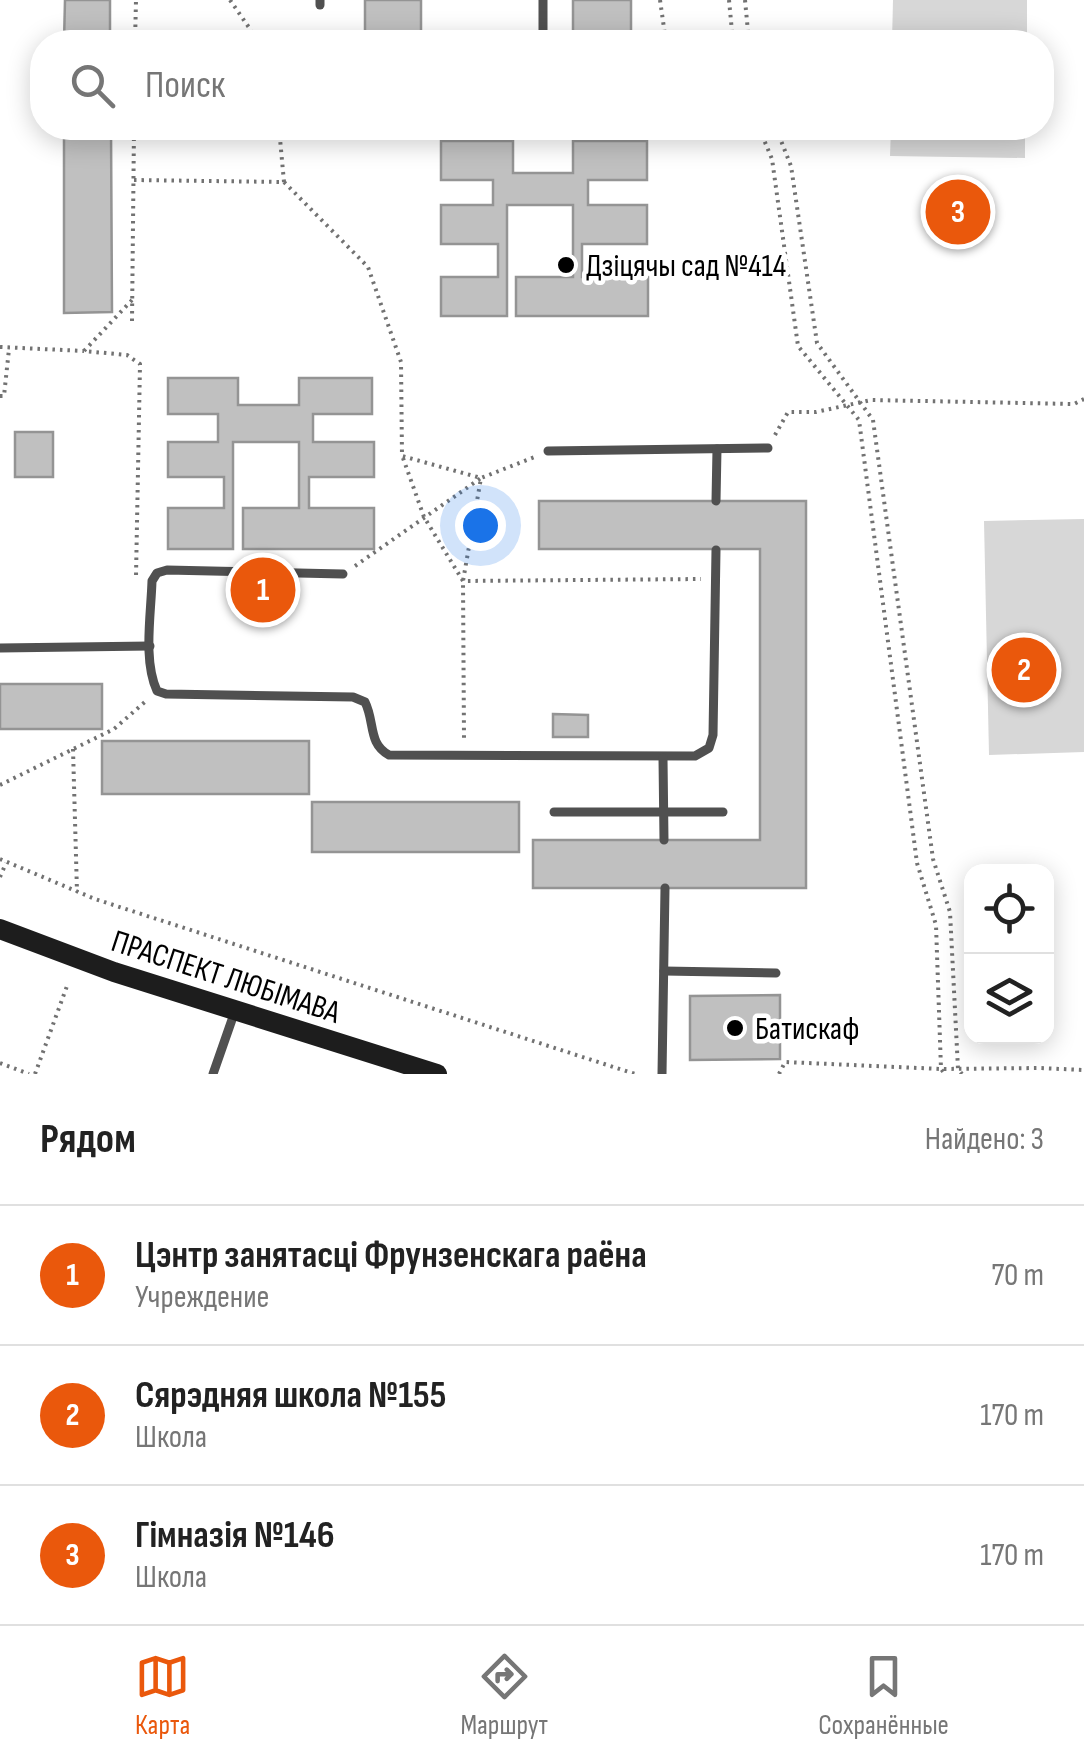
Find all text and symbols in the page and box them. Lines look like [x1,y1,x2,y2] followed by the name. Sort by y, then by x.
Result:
[30,30,1054,140] search box
[65,58,120,113] icon: search
[145,63,225,108] text: Поиск
[926,174,990,250] pin: 3
[586,247,786,286] place label: Дзіцячы сад №414
[555,254,577,276] marker: Дзіцячы сад №414
[455,500,506,551] your location
[230,552,296,628] pin: 1
[992,632,1056,708] pin: 2
[964,864,1054,1044] map controls
[964,864,1054,954] button: locate
[106,922,345,1033] street label: ПРАСПЕКТ ЛЮБІМАВА
[964,954,1054,1044] button: layers
[755,1010,859,1049] place label: Батискаф
[724,1017,746,1039] marker: Батискаф
[40,1114,136,1165] text: Рядом
[925,1120,1044,1159] text: Найдено: 3
[135,1233,647,1278] text: Цэнтр занятасці Фрунзенскага раёна
[66,1256,79,1295] text: 1
[991,1256,1044,1295] text: 70 m
[135,1278,269,1317] text: Учреждение
[135,1373,446,1418] text: Сярэдняя школа №155
[65,1396,80,1435] text: 2
[980,1396,1044,1435] text: 170 m
[135,1418,207,1457] text: Школа
[135,1513,335,1558] text: Гімназія №146
[65,1536,80,1575] text: 3
[980,1536,1044,1575] text: 170 m
[135,1558,207,1597] text: Школа
[135,1649,190,1742] tab: Карта
[460,1649,548,1742] tab: Маршрут
[818,1649,949,1742] tab: Сохранённые

